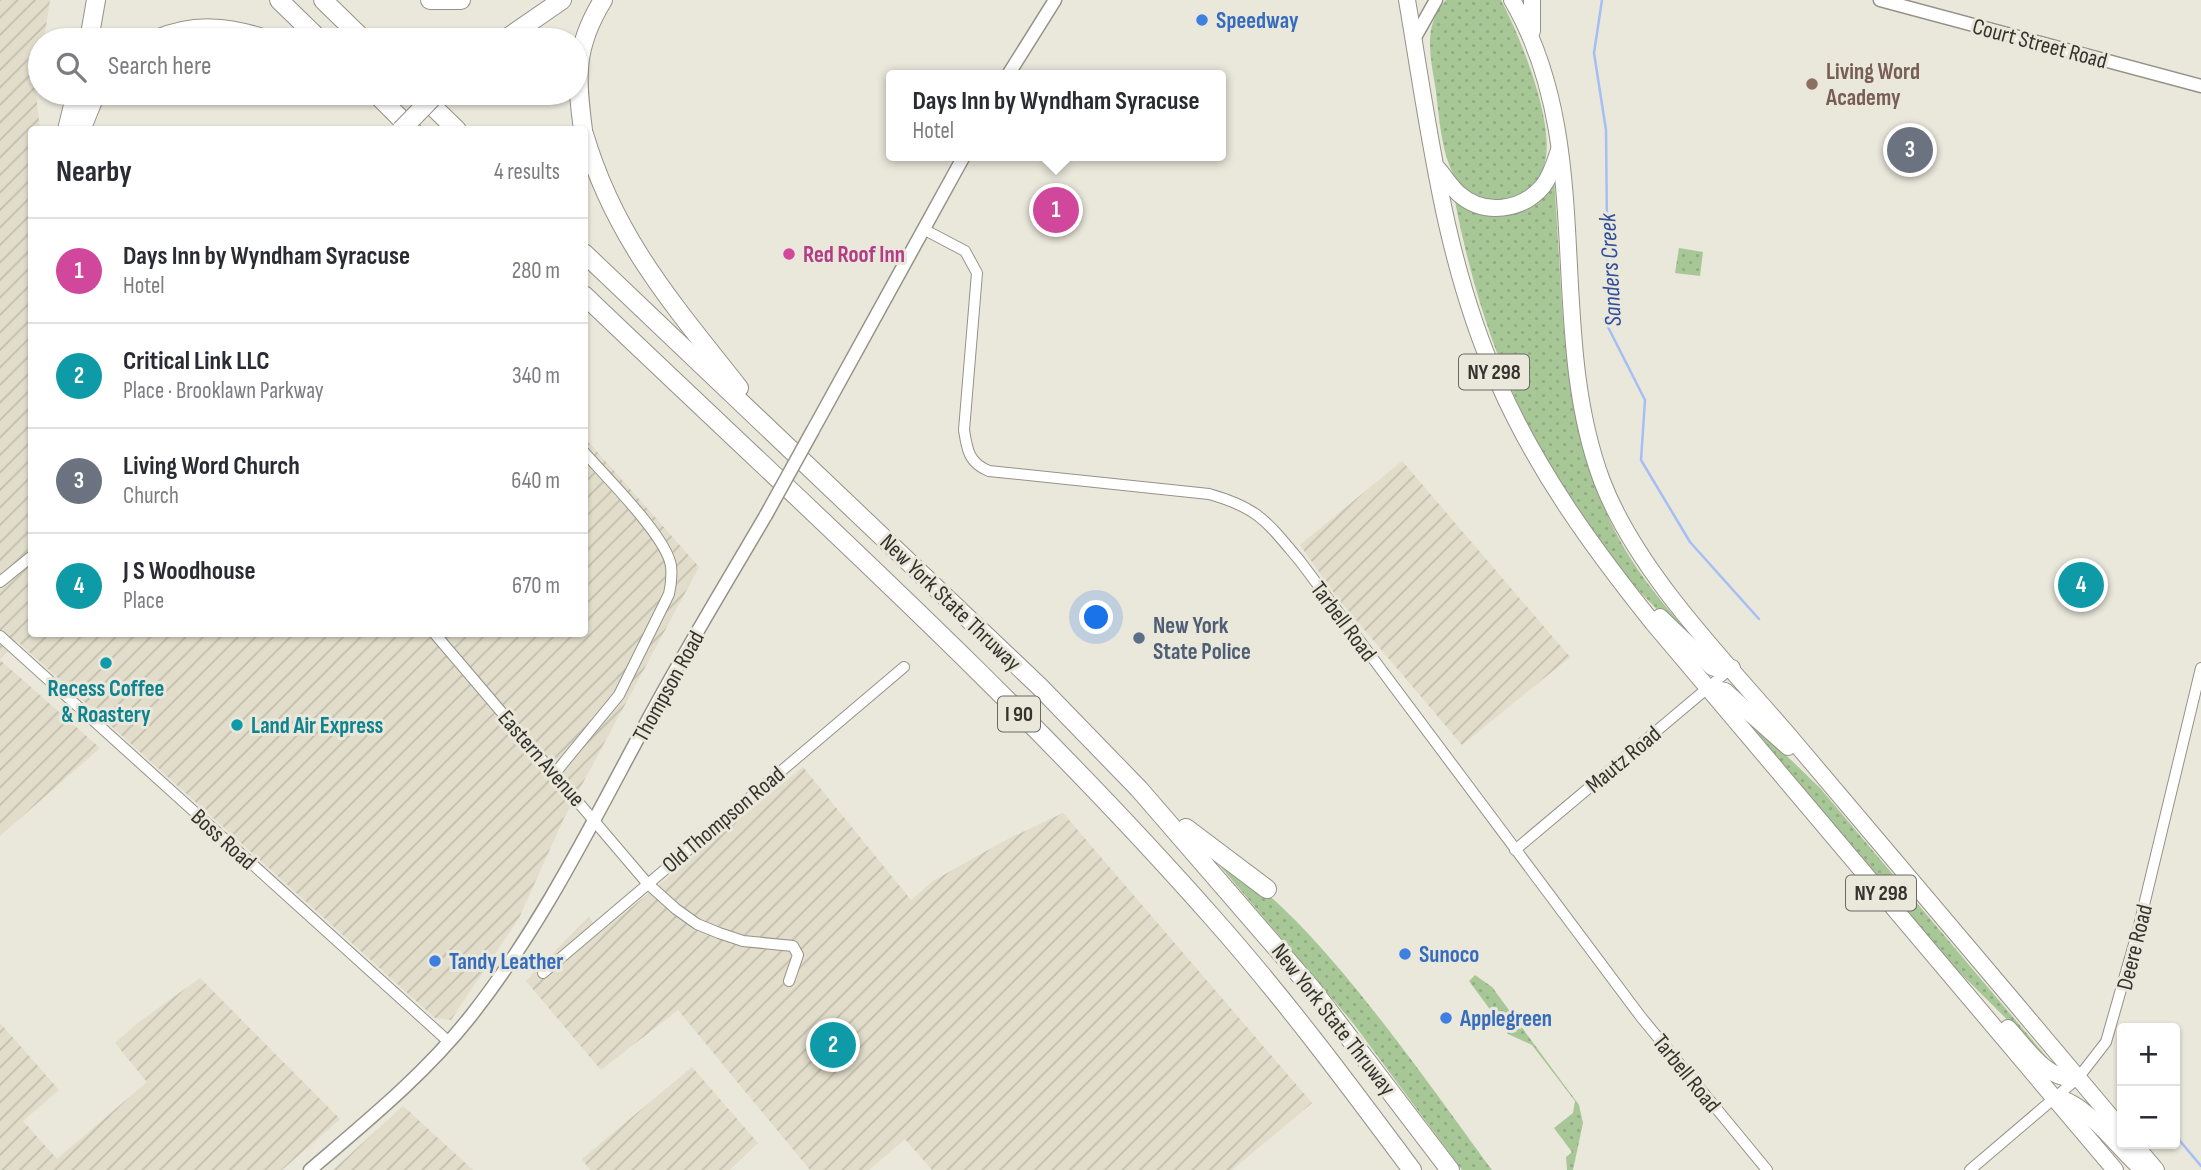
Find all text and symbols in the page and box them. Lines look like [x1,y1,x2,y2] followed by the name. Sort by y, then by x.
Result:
[1216,7,1299,35] place label: Speedway
[1194,12,1210,28] marker: Speedway
[1969,13,2110,75] street label: Court Street Road
[28,28,588,105] search box
[52,48,90,86] icon: search
[108,51,211,82] text: Search here
[1825,58,1920,112] place label: Living Word Academy
[886,70,1226,161] popup
[1804,76,1820,92] marker: Living Word Academy
[913,86,1200,117] text: Days Inn by Wyndham Syracuse
[913,117,954,145] text: Hotel
[1887,124,1933,176] pin: 3
[56,154,132,190] text: Nearby
[494,158,560,186] text: 4 results
[1033,184,1079,236] pin: 1
[1593,212,1628,327] water label: Sanders Creek
[123,241,410,272] text: Days Inn by Wyndham Syracuse
[803,241,905,269] place label: Red Roof Inn
[781,246,797,262] marker: Red Roof Inn
[74,257,84,285] text: 1
[512,257,560,285] text: 280 m
[123,272,165,300] text: Hotel
[123,346,270,377] text: Critical Link LLC
[1459,354,1529,390] road number: NY 298
[74,362,84,390] text: 2
[512,362,560,390] text: 340 m
[123,377,324,405] text: Place · Brooklawn Parkway
[123,451,300,482] text: Living Word Church
[74,467,84,495] text: 3
[511,467,560,495] text: 640 m
[123,482,179,510] text: Church
[874,528,1027,677] street label: New York State Thruway
[123,556,256,587] text: J S Woodhouse
[2058,559,2104,611] pin: 4
[74,572,84,600] text: 4
[512,572,560,600] text: 670 m
[1304,576,1382,667] street label: Tarbell Road
[123,587,164,615] text: Place
[1079,600,1113,634] your location
[1153,612,1251,666] place label: New York State Police
[627,626,711,747] street label: Thompson Road
[1131,630,1147,646] marker: New York State Police
[98,655,114,671] marker: Recess Coffee & Roastery
[48,675,164,729] place label: Recess Coffee & Roastery
[998,696,1040,732] road number: I 90
[492,705,591,813] street label: Eastern Avenue
[251,712,384,740] place label: Land Air Express
[229,717,245,733] marker: Land Air Express
[1580,720,1667,799] street label: Mautz Road
[657,760,791,879] street label: Old Thompson Road
[185,803,262,876] street label: Boss Road
[1846,876,1916,910] road number: NY 298
[2111,902,2159,993] street label: Deere Road
[1265,938,1401,1101] street label: New York State Thruway
[1419,941,1479,969] place label: Sunoco
[1397,946,1413,962] marker: Sunoco
[449,948,563,976] place label: Tandy Leather
[427,953,443,969] marker: Tandy Leather
[1459,1005,1552,1033] place label: Applegreen
[1438,1010,1454,1026] marker: Applegreen
[810,1019,856,1071] pin: 2
[2117,1023,2180,1149] map controls
[2117,1023,2180,1086] button: +
[1646,1029,1726,1118] street label: Tarbell Road
[2117,1086,2180,1149] button: −

